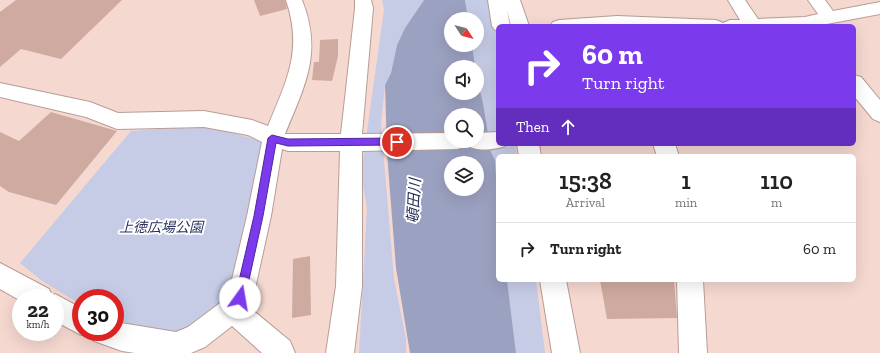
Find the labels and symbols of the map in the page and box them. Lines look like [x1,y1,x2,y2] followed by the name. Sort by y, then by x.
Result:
[444,12,484,52] north arrow
[380,125,414,159] pin
[404,176,424,224] water label: 頓田川
[119,219,205,236] park label: 上徳広場公園
[219,277,261,319] position arrow
[72,289,124,341] speed limit sign: 30

